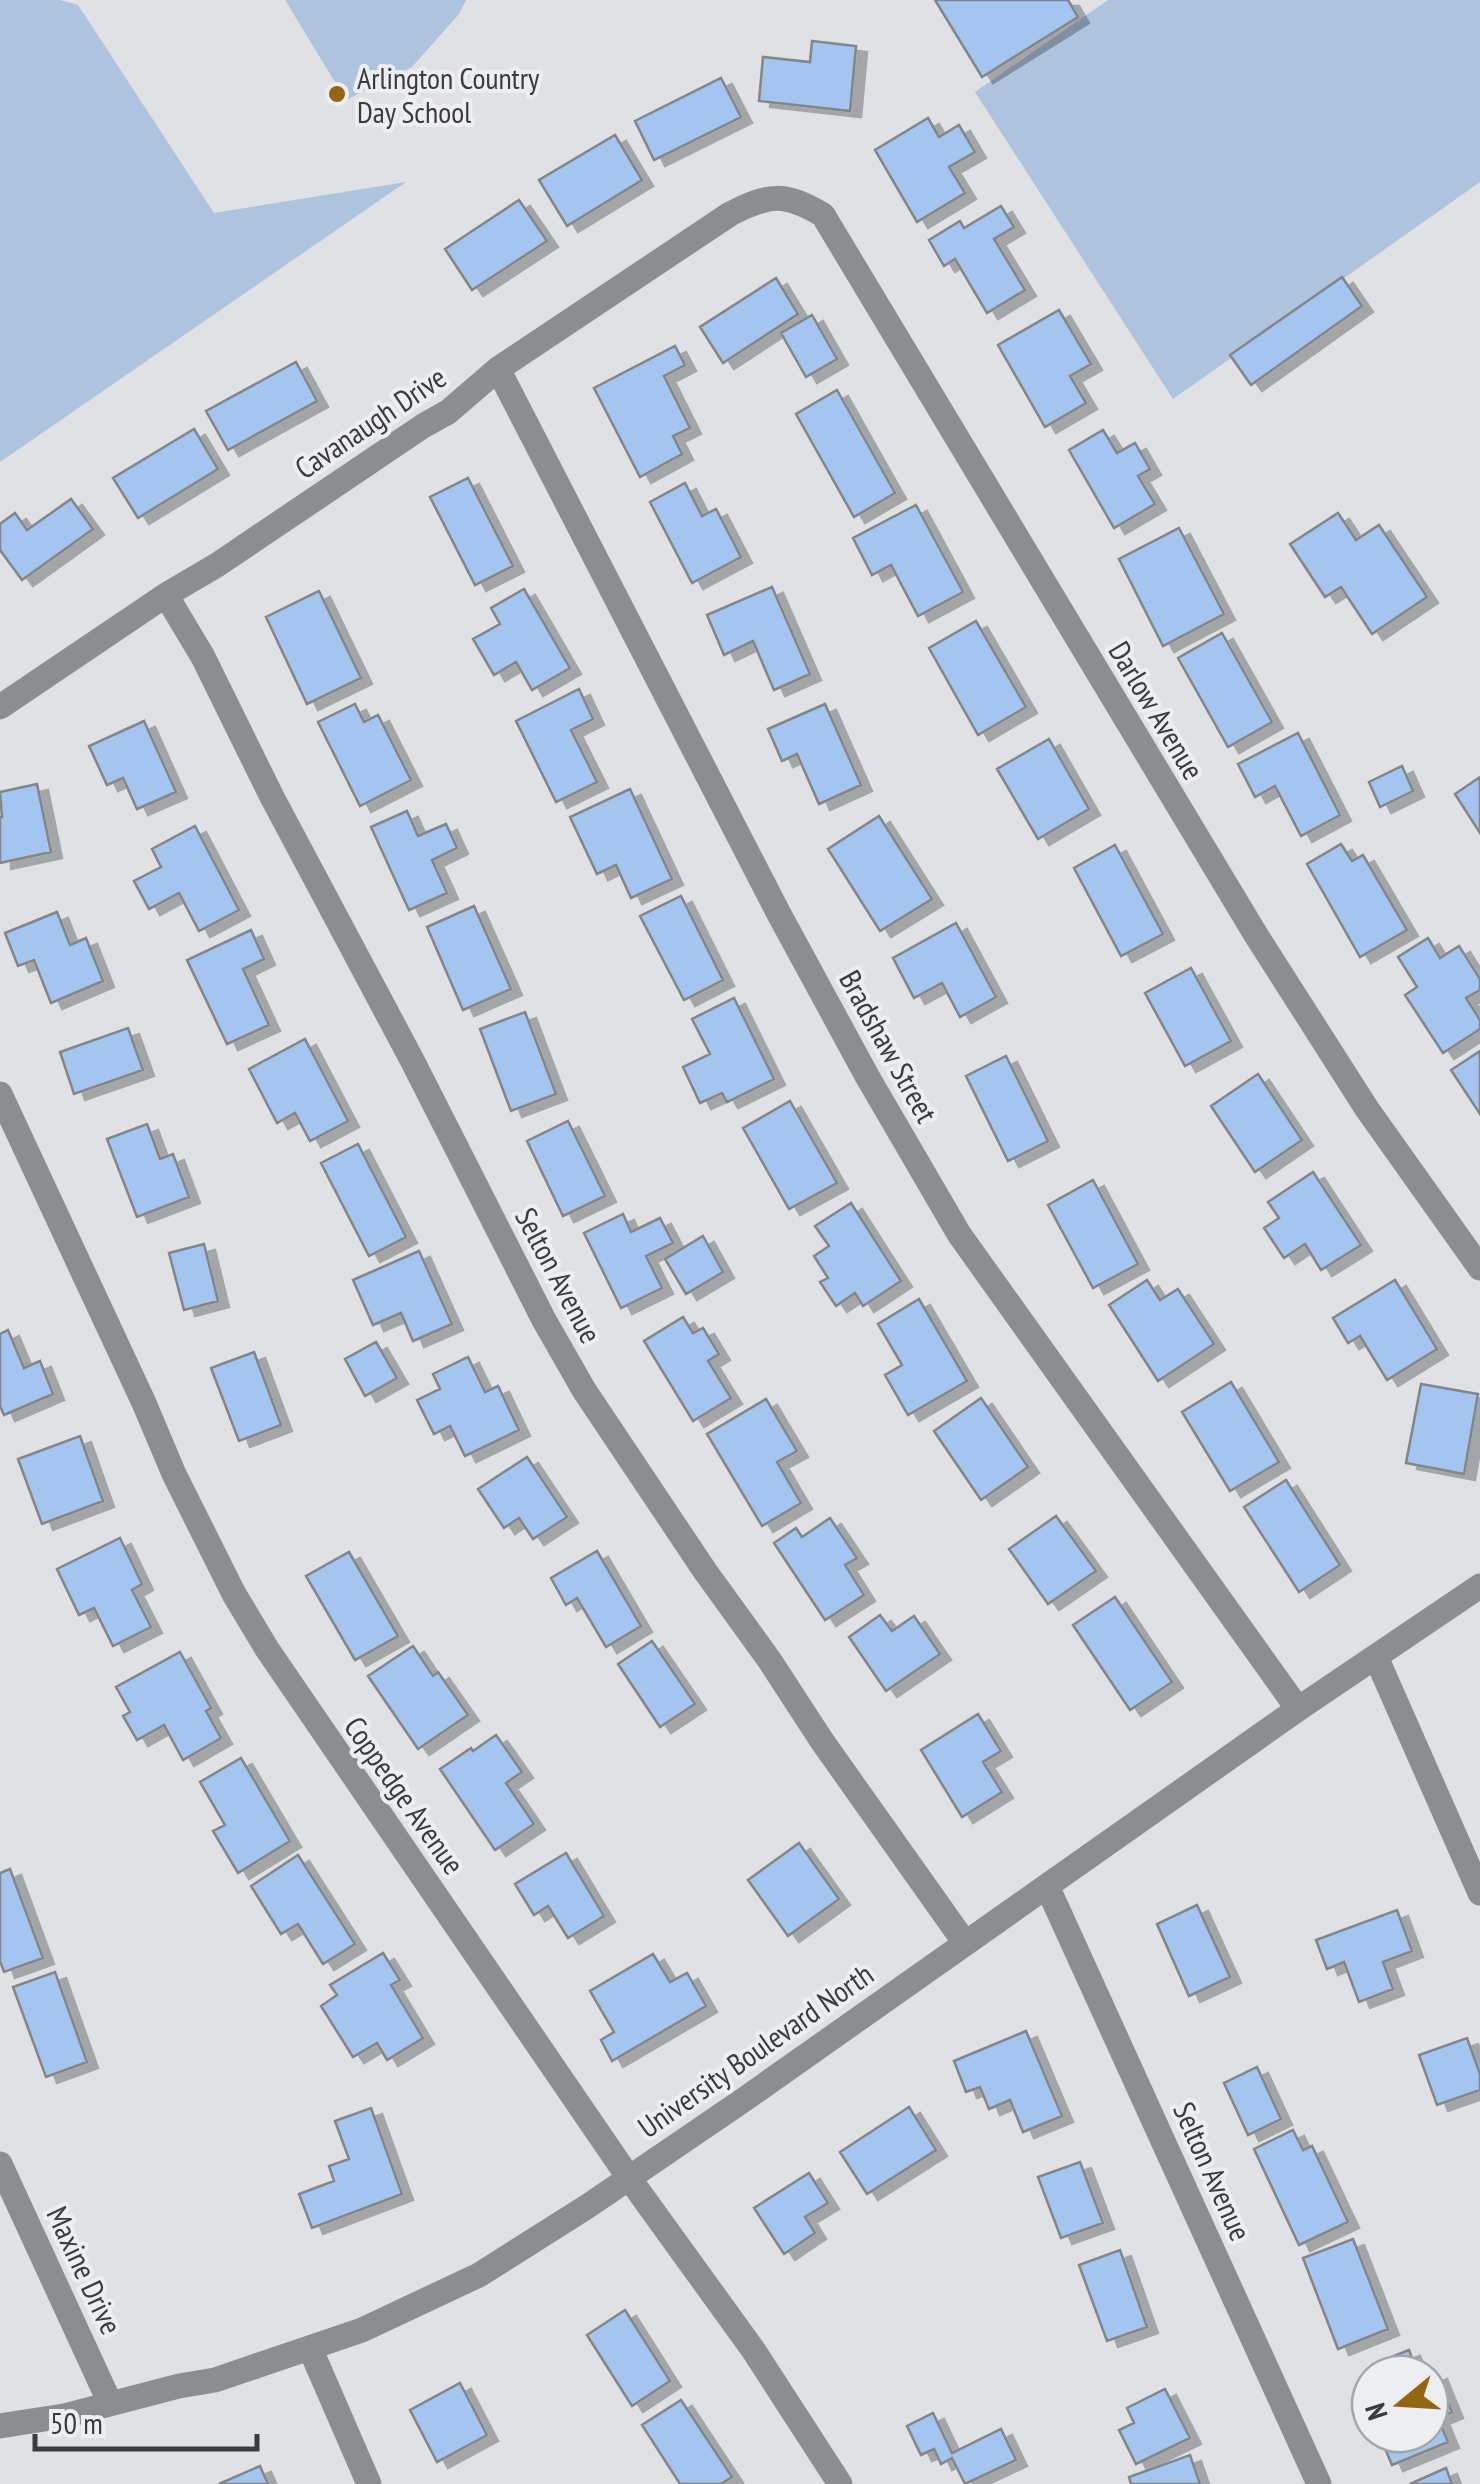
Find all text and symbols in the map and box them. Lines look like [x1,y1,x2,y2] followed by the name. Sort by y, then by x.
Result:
[357,58,540,131] place label: Arlington Country Day School
[326,83,348,105] marker: Arlington Country Day School
[287,357,453,487] street label: Cavanaugh Drive
[1101,634,1213,786] street label: Darlow Avenue
[831,963,947,1130] street label: Bradshaw Street
[507,1201,611,1349] street label: Selton Avenue
[336,1708,474,1882] street label: Coppedge Avenue
[630,1954,880,2146] street label: University Boulevard North
[1165,2096,1261,2246] street label: Selton Avenue
[38,2200,132,2340] street label: Maxine Drive
[1350,2354,1450,2454] north arrow
[35,2389,258,2451] scale bar
[1356,2399,1396,2425] text: N
[50,2403,103,2442] text: 50 m

